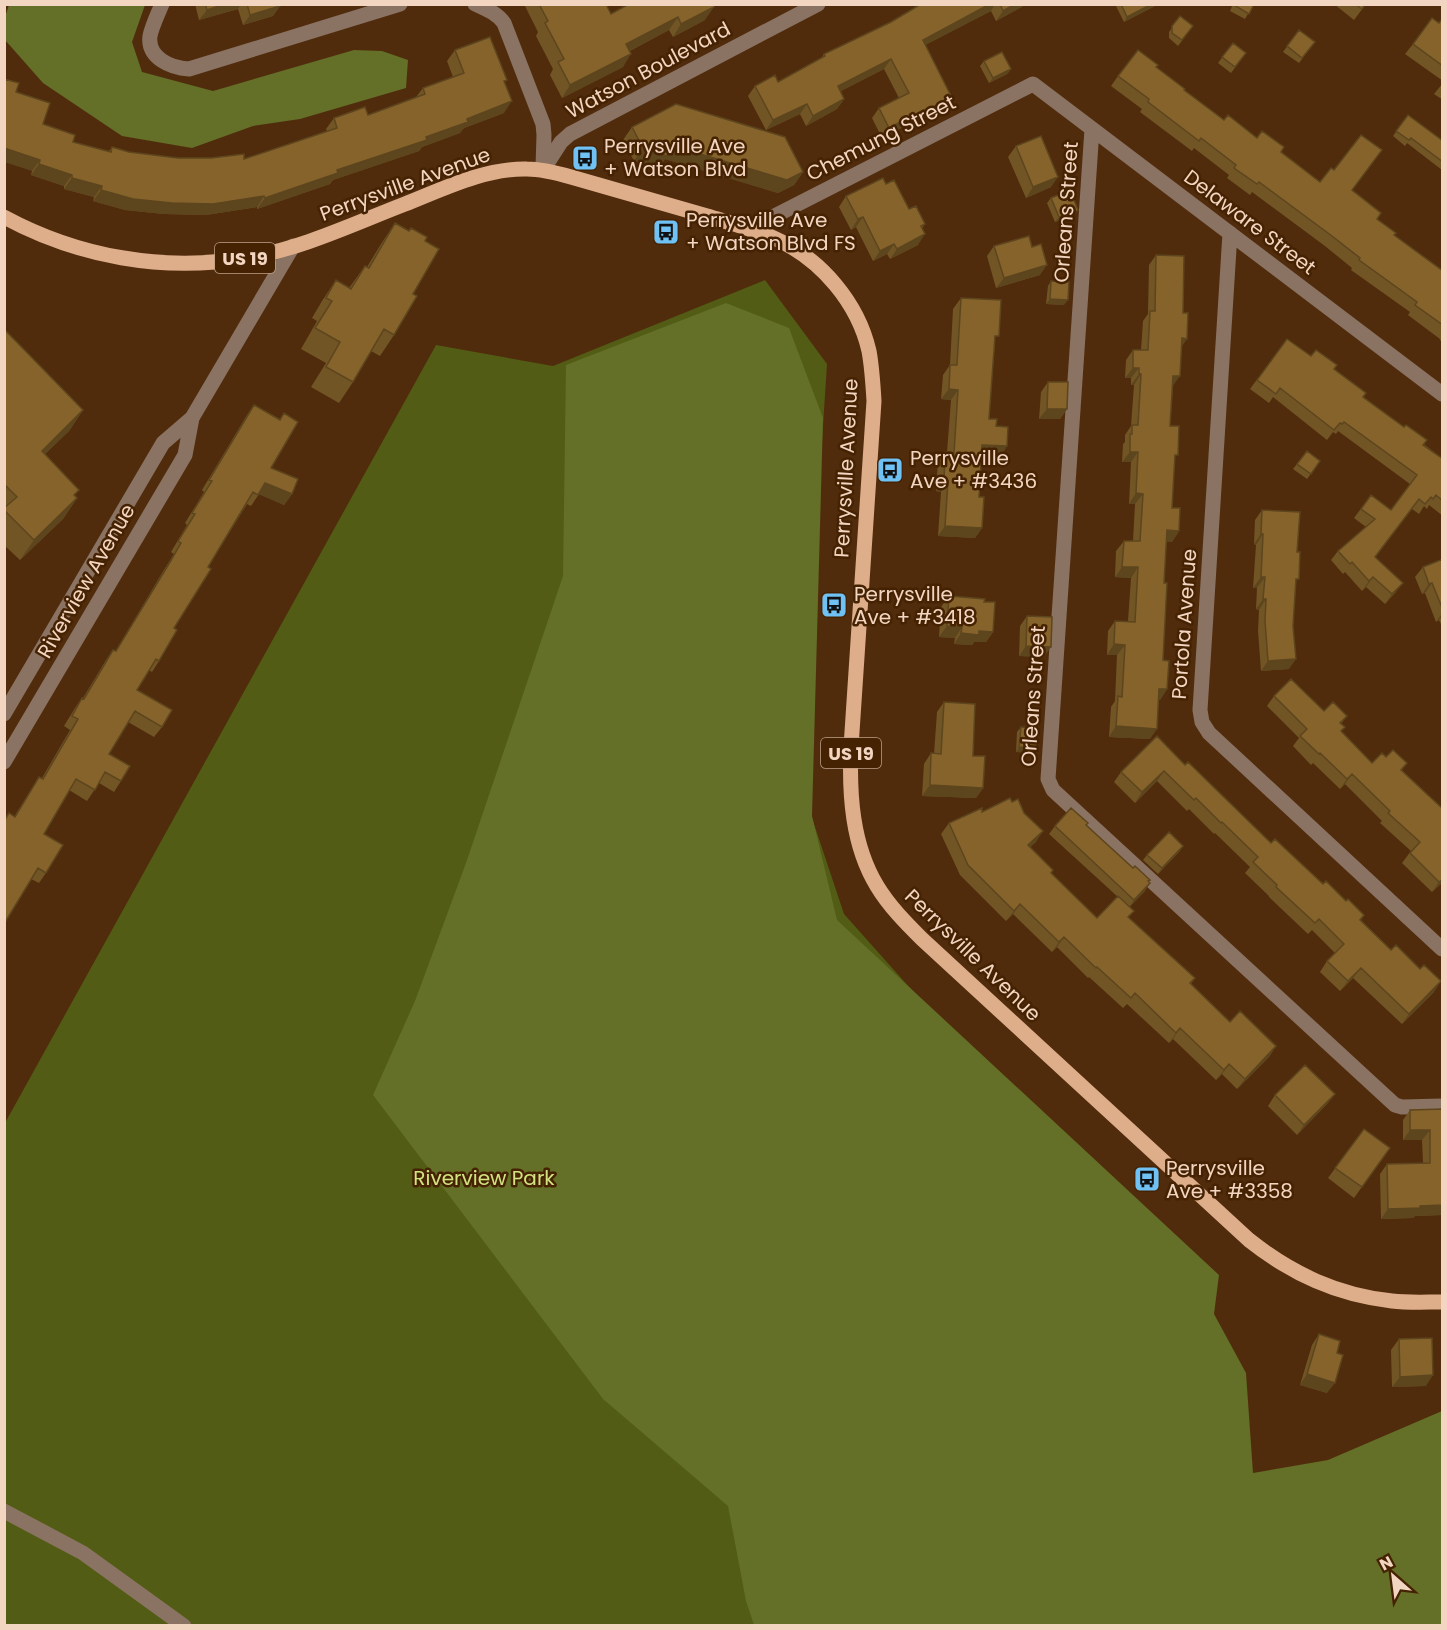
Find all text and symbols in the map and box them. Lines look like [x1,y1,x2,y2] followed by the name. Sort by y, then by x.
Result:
[561,15,735,125] street label: Watson Boulevard
[801,88,961,188] street label: Chemung Street
[604,132,747,183] place label: Perrysville Ave + Watson Blvd
[316,140,494,228] street label: Perrysville Avenue
[1047,141,1085,283] street label: Orleans Street
[570,143,600,173] bus stop icon: Perrysville Ave + Watson Blvd
[1178,163,1322,281] street label: Delaware Street
[686,206,856,257] place label: Perrysville Ave + Watson Blvd FS
[651,217,681,247] bus stop icon: Perrysville Ave + Watson Blvd FS
[215,243,275,273] road number: US 19
[827,378,865,558] street label: Perrysville Avenue
[910,444,1037,495] place label: Perrysville Ave + #3436
[875,455,905,485] bus stop icon: Perrysville Ave + #3436
[30,499,142,663] street label: Riverview Avenue
[1165,548,1203,700] street label: Portola Avenue
[854,580,976,631] place label: Perrysville Ave + #3418
[819,590,849,620] bus stop icon: Perrysville Ave + #3418
[1014,625,1052,767] street label: Orleans Street
[821,738,881,768] road number: US 19
[899,883,1047,1027] street label: Perrysville Avenue
[1166,1154,1293,1205] place label: Perrysville Ave + #3358
[413,1164,555,1192] park label: Riverview Park
[1132,1164,1162,1194] bus stop icon: Perrysville Ave + #3358
[1363,1546,1423,1606] north arrow
[1375,1550,1397,1576] text: N

